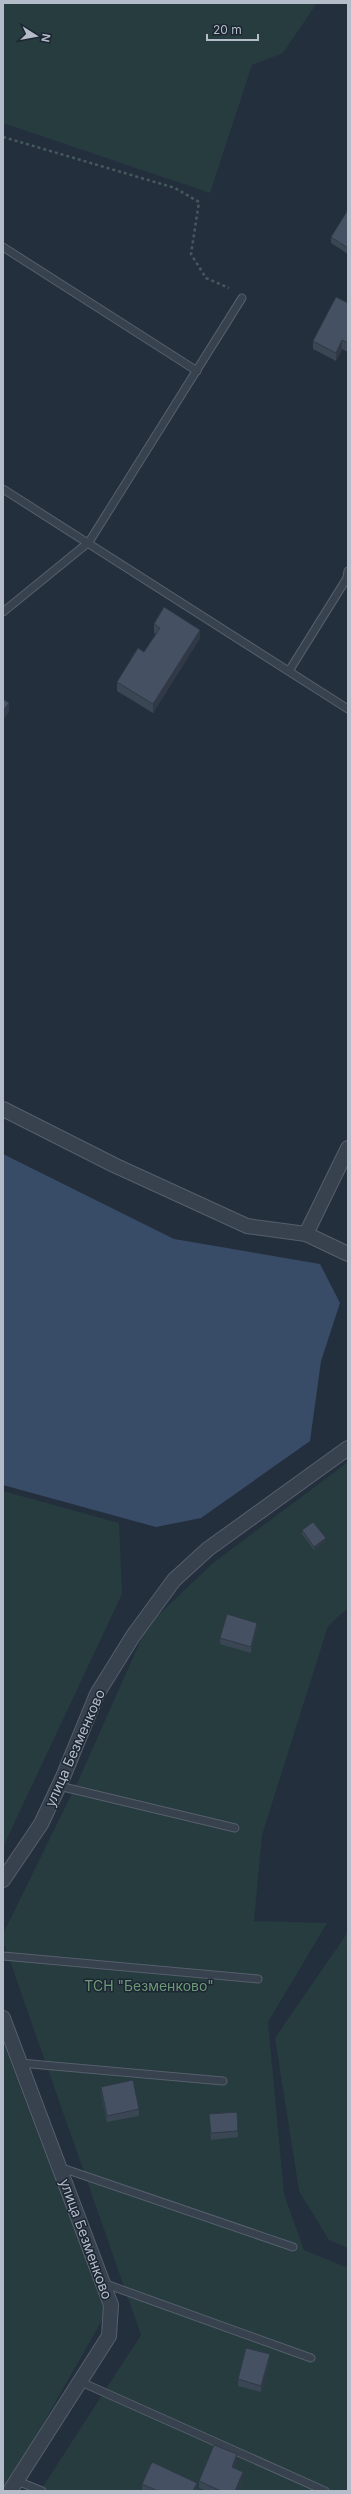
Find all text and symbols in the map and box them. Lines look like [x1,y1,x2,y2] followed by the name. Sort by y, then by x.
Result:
[16,16,56,56] north arrow
[207,16,258,42] scale bar
[213,22,242,37] text: 20 m
[38,32,53,43] text: N
[41,1686,108,1809] street label: улица Безменково
[84,1977,214,1994] park label: ТСН "Безменково"
[57,2176,116,2301] street label: улица Безменково

